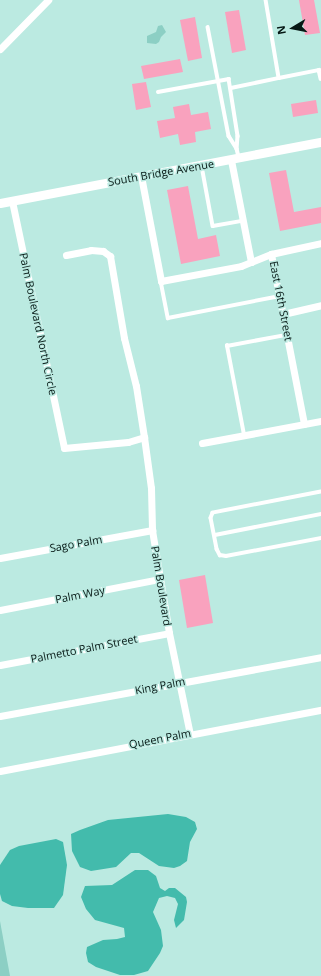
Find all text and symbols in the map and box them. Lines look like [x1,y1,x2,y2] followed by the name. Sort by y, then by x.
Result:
[273,8,313,48] north arrow
[273,24,289,36] text: N
[107,157,215,189] street label: South Bridge Avenue
[16,252,60,396] street label: Palm Boulevard North Circle
[267,260,295,342] street label: East 16th Street
[49,533,103,555] street label: Sago Palm
[148,545,174,627] street label: Palm Boulevard
[54,584,106,606] street label: Palm Way
[30,632,138,666] street label: Palmetto Palm Street
[134,675,186,697] street label: King Palm
[128,727,192,751] street label: Queen Palm

